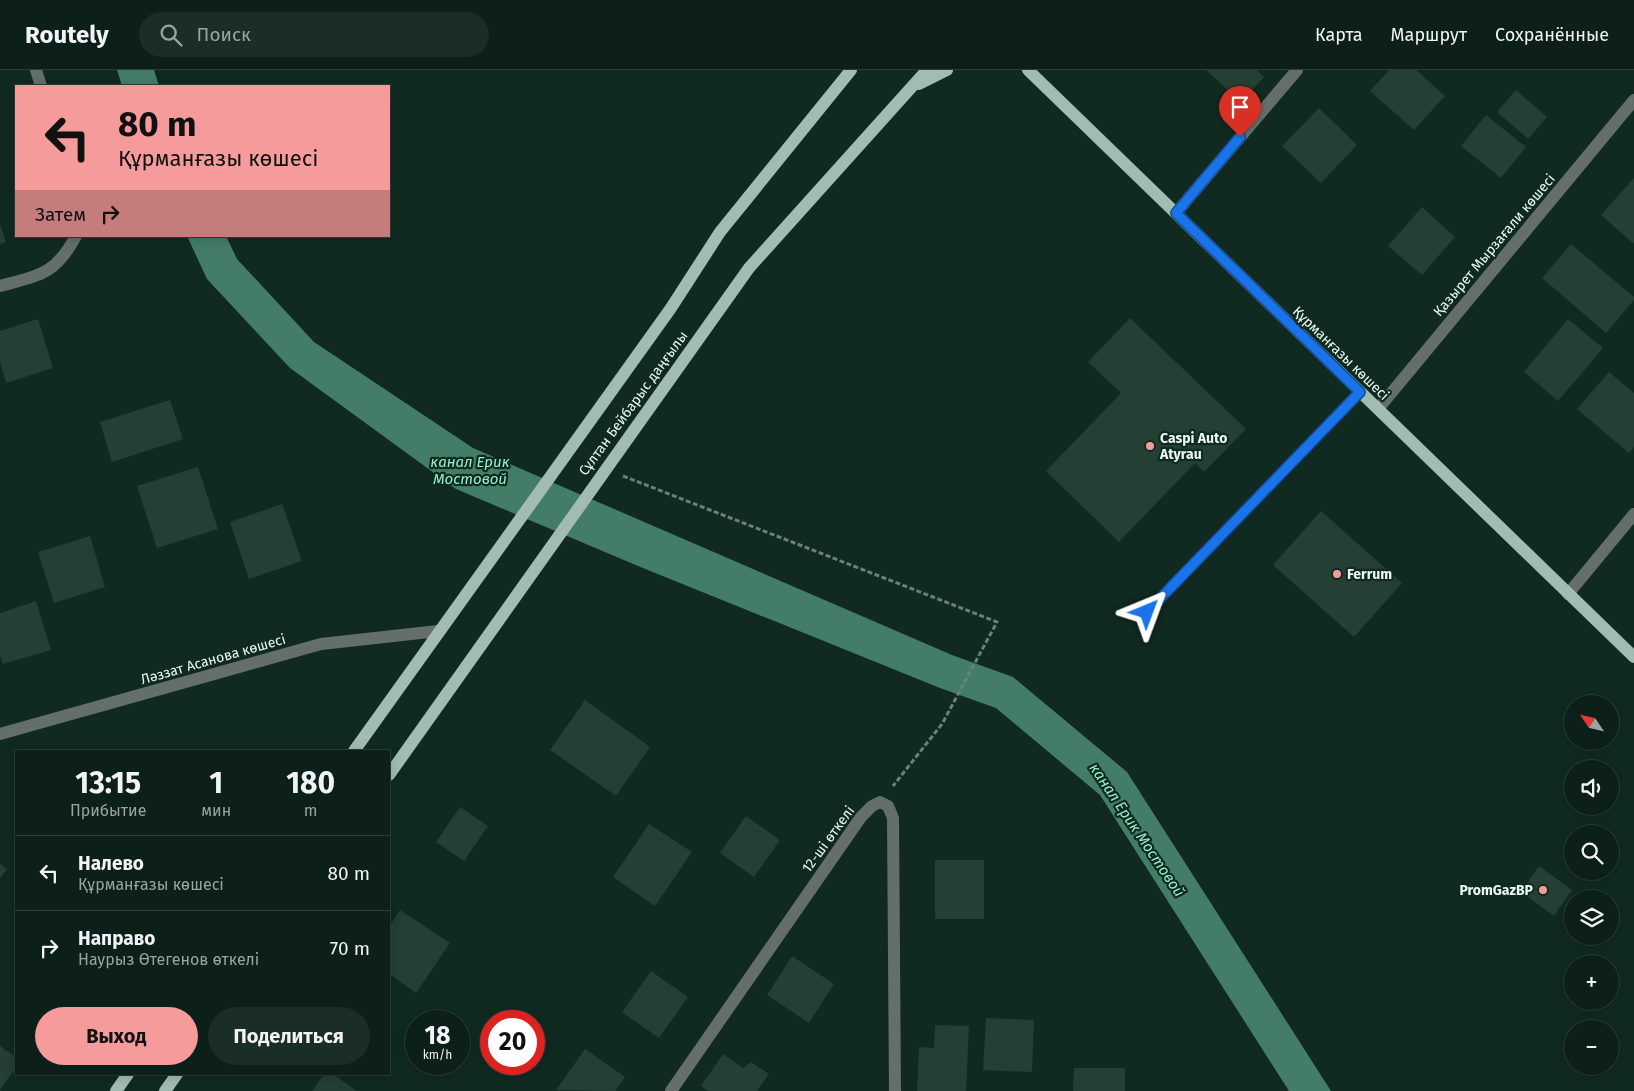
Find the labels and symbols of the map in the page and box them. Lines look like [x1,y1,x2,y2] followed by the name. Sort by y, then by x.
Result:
[1219,86,1261,137] pin
[1430,171,1559,320] street label: Қазырет Мырзағали көшесі
[1289,303,1392,404] street label: Құрманғазы көшесі
[575,328,692,479] street label: Сұлтан Бейбарыс даңғылы
[1159,430,1227,463] place label: Caspi Auto Atyrau
[1144,440,1156,452] marker: Caspi Auto Atyrau
[430,453,510,488] water label: канал Ерик Мостовой
[1347,566,1392,583] place label: Ferrum
[1331,568,1343,580] marker: Ferrum
[1120,585,1172,637] position arrow
[139,631,288,688] street label: Ләззат Асанова көшесі
[1564,695,1619,750] north arrow
[1086,760,1188,900] water label: канал Ерик Мостовой
[799,803,858,876] street label: 12-ші өткелі
[1460,882,1534,899] place label: PromGazBP
[1537,884,1549,896] marker: PromGazBP
[480,1010,545,1075] speed limit sign: 20

